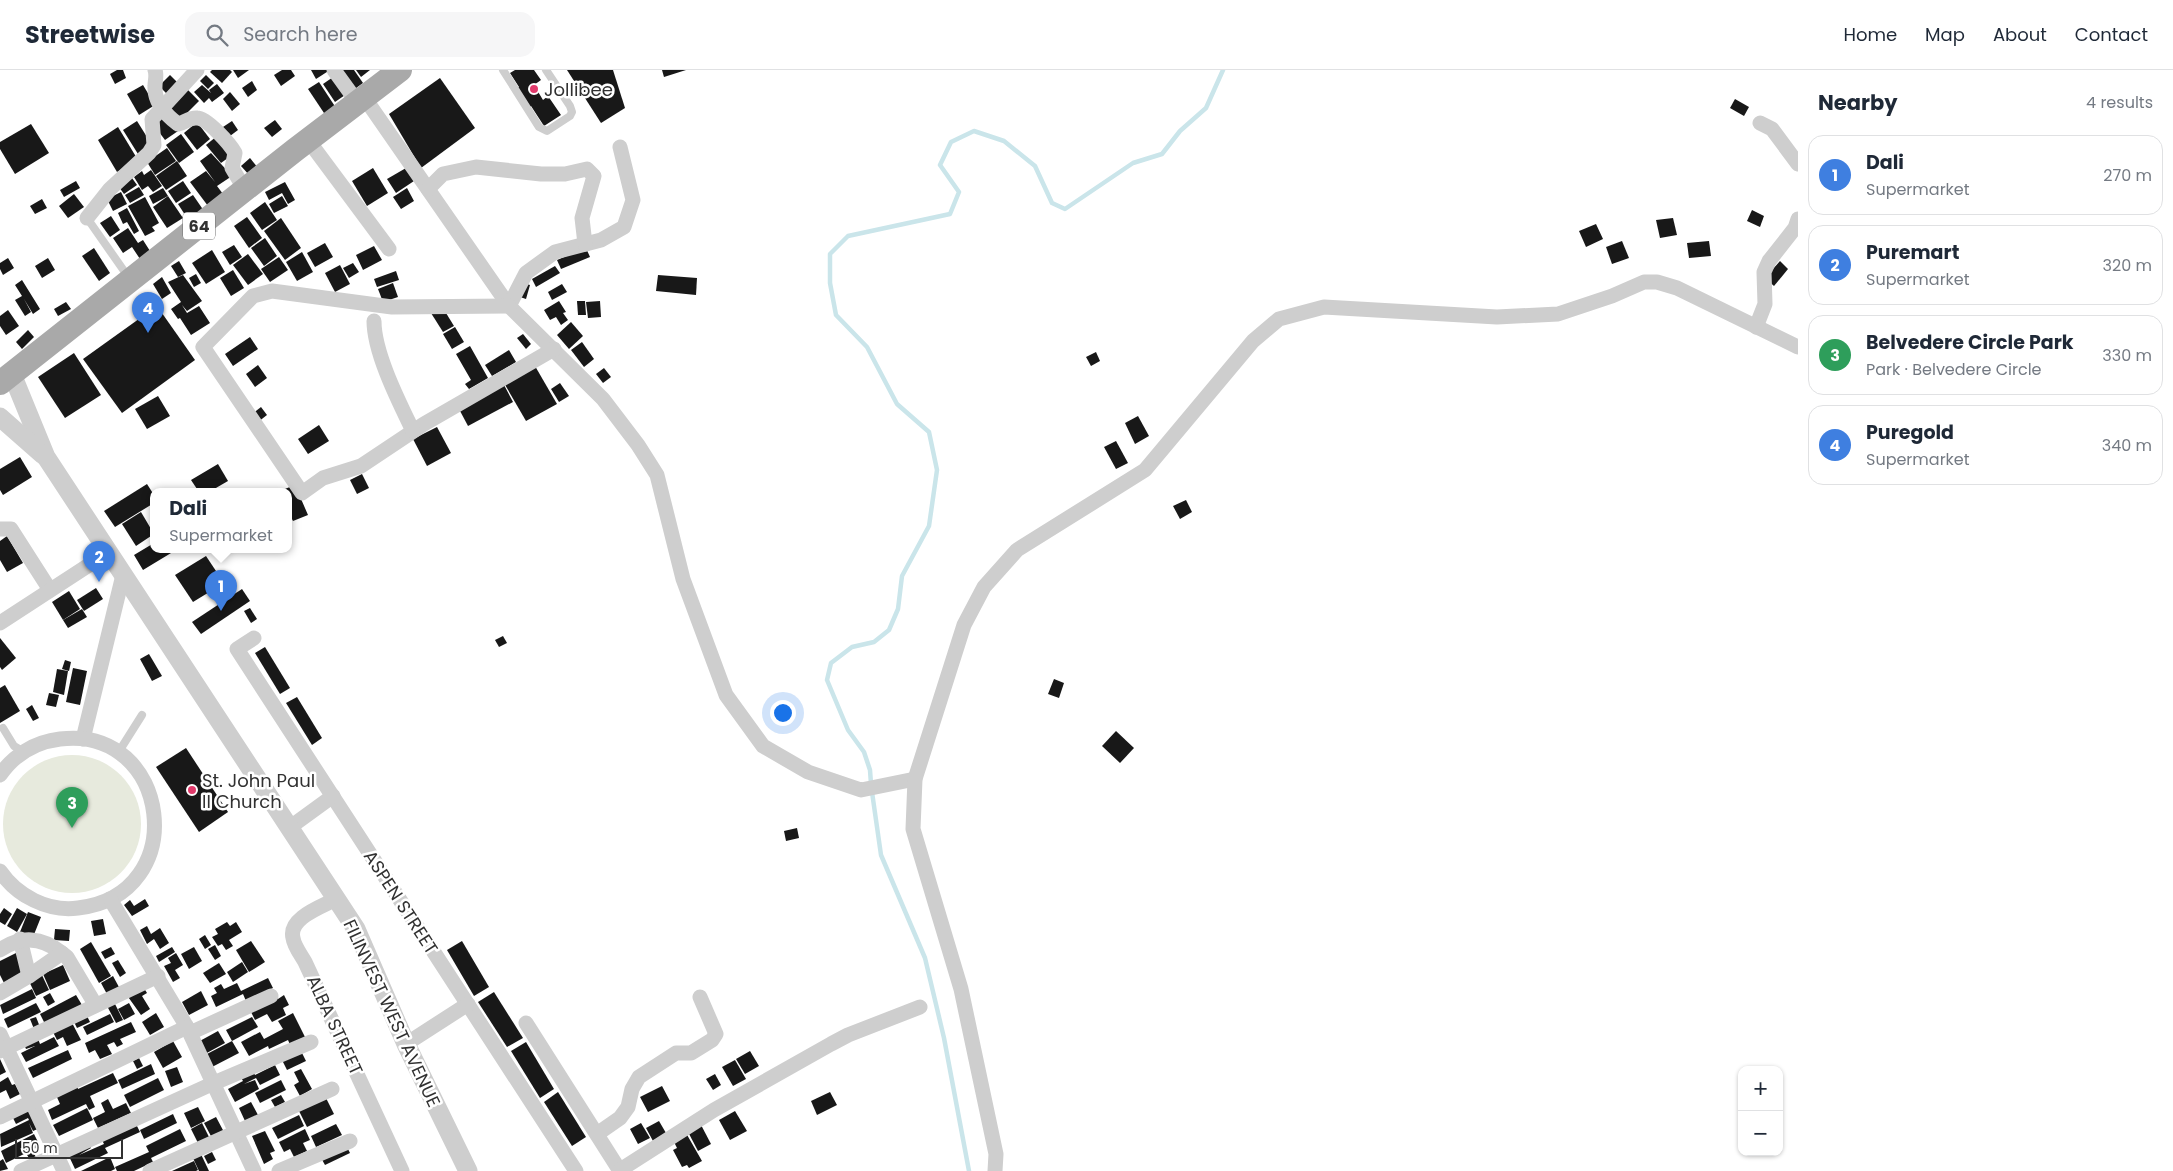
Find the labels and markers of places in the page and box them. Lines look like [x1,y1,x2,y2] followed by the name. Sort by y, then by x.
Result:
[544,77,613,102] place label: Jollibee
[528,83,540,95] marker: Jollibee
[132,292,164,333] pin: 4
[83,541,115,582] pin: 2
[205,570,237,611] pin: 1
[202,768,315,814] place label: St. John Paul II Church
[186,784,198,796] marker: St. John Paul II Church
[56,787,88,828] pin: 3

